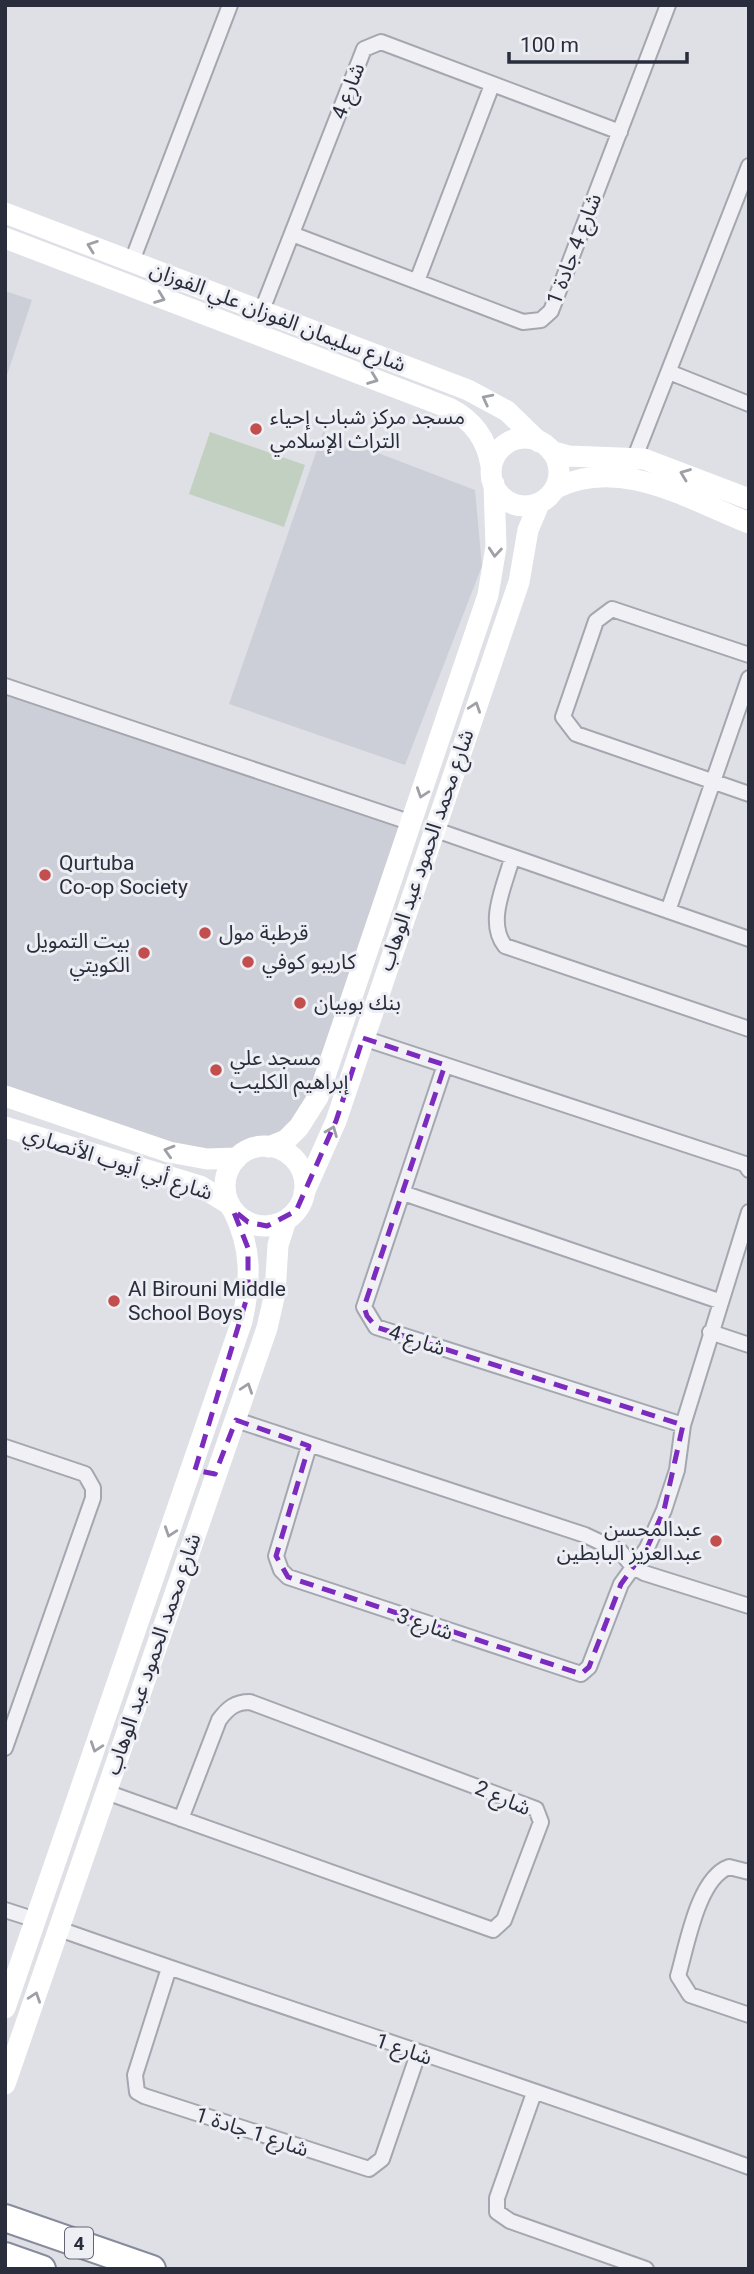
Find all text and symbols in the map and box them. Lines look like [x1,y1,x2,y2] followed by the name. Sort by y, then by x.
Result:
[509,21,688,65] scale bar
[520,33,579,57] text: 100 m
[326,60,372,123] street label: شارع 4
[542,190,609,309] street label: شارع 4 جادة 1
[86,240,98,254] one-way arrow
[145,257,409,381] street label: شارع سليمان الفوزان علي الفوزان
[154,290,166,304] one-way arrow
[367,370,379,384] one-way arrow
[482,393,494,407] one-way arrow
[270,405,465,457] place label: مسجد مركز شباب إحياء التراث الإسلامي
[248,421,264,437] marker: مسجد مركز شباب إحياء التراث الإسلامي
[680,469,692,483] one-way arrow
[488,547,503,558] one-way arrow
[467,701,481,713] one-way arrow
[373,726,481,975] street label: شارع محمد الحمود عبد الوهاب
[416,786,430,798] one-way arrow
[59,851,188,899] place label: Qurtuba Co-op Society
[37,867,53,883] marker: Qurtuba Co-op Society
[219,921,308,945] place label: قرطبة مول
[197,925,213,941] marker: قرطبة مول
[26,929,130,981] place label: بيت التمويل الكويتي
[136,945,152,961] marker: بيت التمويل الكويتي
[262,950,356,978] place label: كاريبو كوفي
[240,954,256,970] marker: كاريبو كوفي
[314,991,401,1015] place label: بنك بوبيان
[292,995,308,1011] marker: بنك بوبيان
[230,1046,349,1097] place label: مسجد علي إبراهيم الكليب
[208,1062,224,1078] marker: مسجد علي إبراهيم الكليب
[19,1121,216,1209] street label: شارع أبي أيوب الأنصاري
[324,1126,338,1138] one-way arrow
[164,1145,176,1160] one-way arrow
[128,1277,286,1325] place label: Al Birouni Middle School Boys
[106,1293,122,1309] marker: Al Birouni Middle School Boys
[385,1320,448,1363] street label: شارع 4
[239,1383,253,1395] one-way arrow
[557,1517,702,1565] place label: عبدالمحسن عبدالعزيز البابطين
[164,1526,178,1538] one-way arrow
[100,1530,208,1779] street label: شارع محمد الحمود عبد الوهاب
[708,1533,724,1549] marker: عبدالمحسن عبدالعزيز البابطين
[393,1603,456,1648] street label: شارع 3
[90,1741,104,1753] one-way arrow
[470,1776,534,1823] street label: شارع 2
[27,1991,41,2003] one-way arrow
[372,2028,435,2073] street label: شارع 1
[192,2102,311,2164] street label: شارع 1 جادة 1
[65,2228,93,2258] road number: 4

